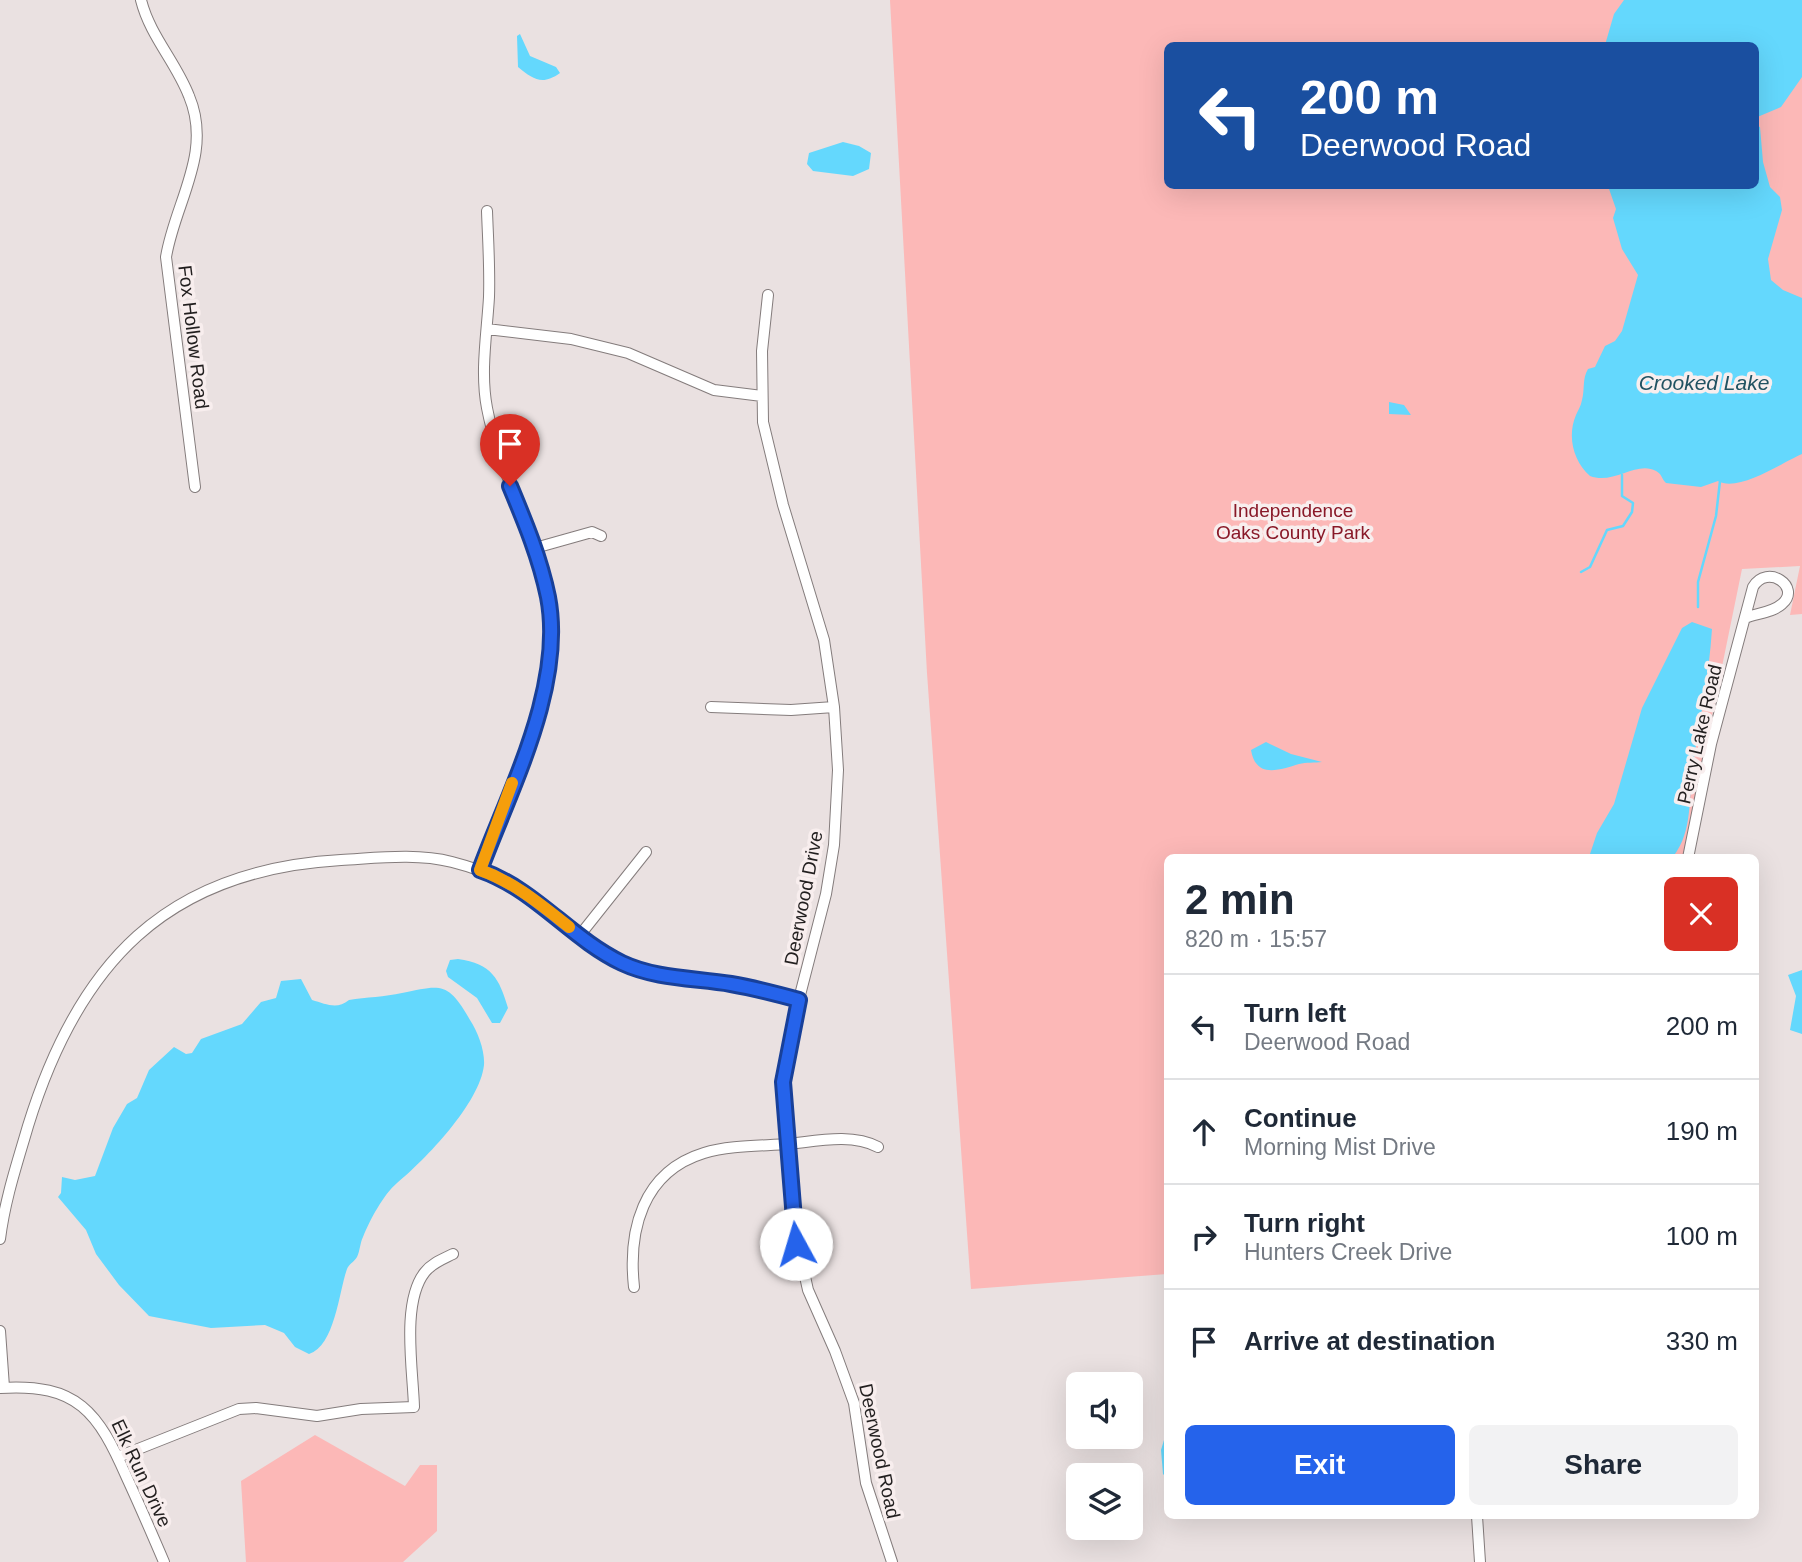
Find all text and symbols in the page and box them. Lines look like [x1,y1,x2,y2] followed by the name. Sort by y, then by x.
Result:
[1185,70,1276,161] icon: left
[1300,70,1439,124] text: 200 m
[1300,127,1531,163] text: Deerwood Road
[174,264,213,410] street label: Fox Hollow Road
[1639,371,1769,394] water label: Crooked Lake
[480,414,540,486] pin
[491,425,529,463] icon: arrive
[1216,500,1371,543] park label: Independence Oaks County Park
[1673,662,1726,806] street label: Perry Lake Road
[780,829,827,967] street label: Deerwood Drive
[1185,876,1295,923] text: 2 min
[1664,877,1738,951] button: close
[1185,926,1327,952] text: 820 m · 15:57
[1244,998,1346,1028] text: Turn left
[1185,1008,1223,1046] icon: left
[1666,1011,1738,1041] text: 200 m
[1244,1029,1410,1055] text: Deerwood Road
[1244,1103,1357,1133] text: Continue
[1185,1113,1223,1151] icon: ahead
[1666,1116,1738,1146] text: 190 m
[1244,1134,1436,1160] text: Morning Mist Drive
[759,1207,833,1281] position arrow
[1244,1208,1365,1238] text: Turn right
[1185,1218,1223,1256] icon: right
[1666,1221,1738,1251] text: 100 m
[1244,1239,1452,1265] text: Hunters Creek Drive
[1185,1323,1223,1361] icon: arrive
[1244,1326,1495,1356] text: Arrive at destination
[1666,1326,1738,1356] text: 330 m
[1066,1372,1143,1540] map controls
[1066,1372,1143,1449] button: sound
[855,1382,904,1520] street label: Deerwood Road
[107,1416,176,1530] street label: Elk Run Drive
[1185,1425,1455,1505] button: Exit
[1469,1425,1738,1505] button: Share
[1066,1463,1143,1540] button: layers

